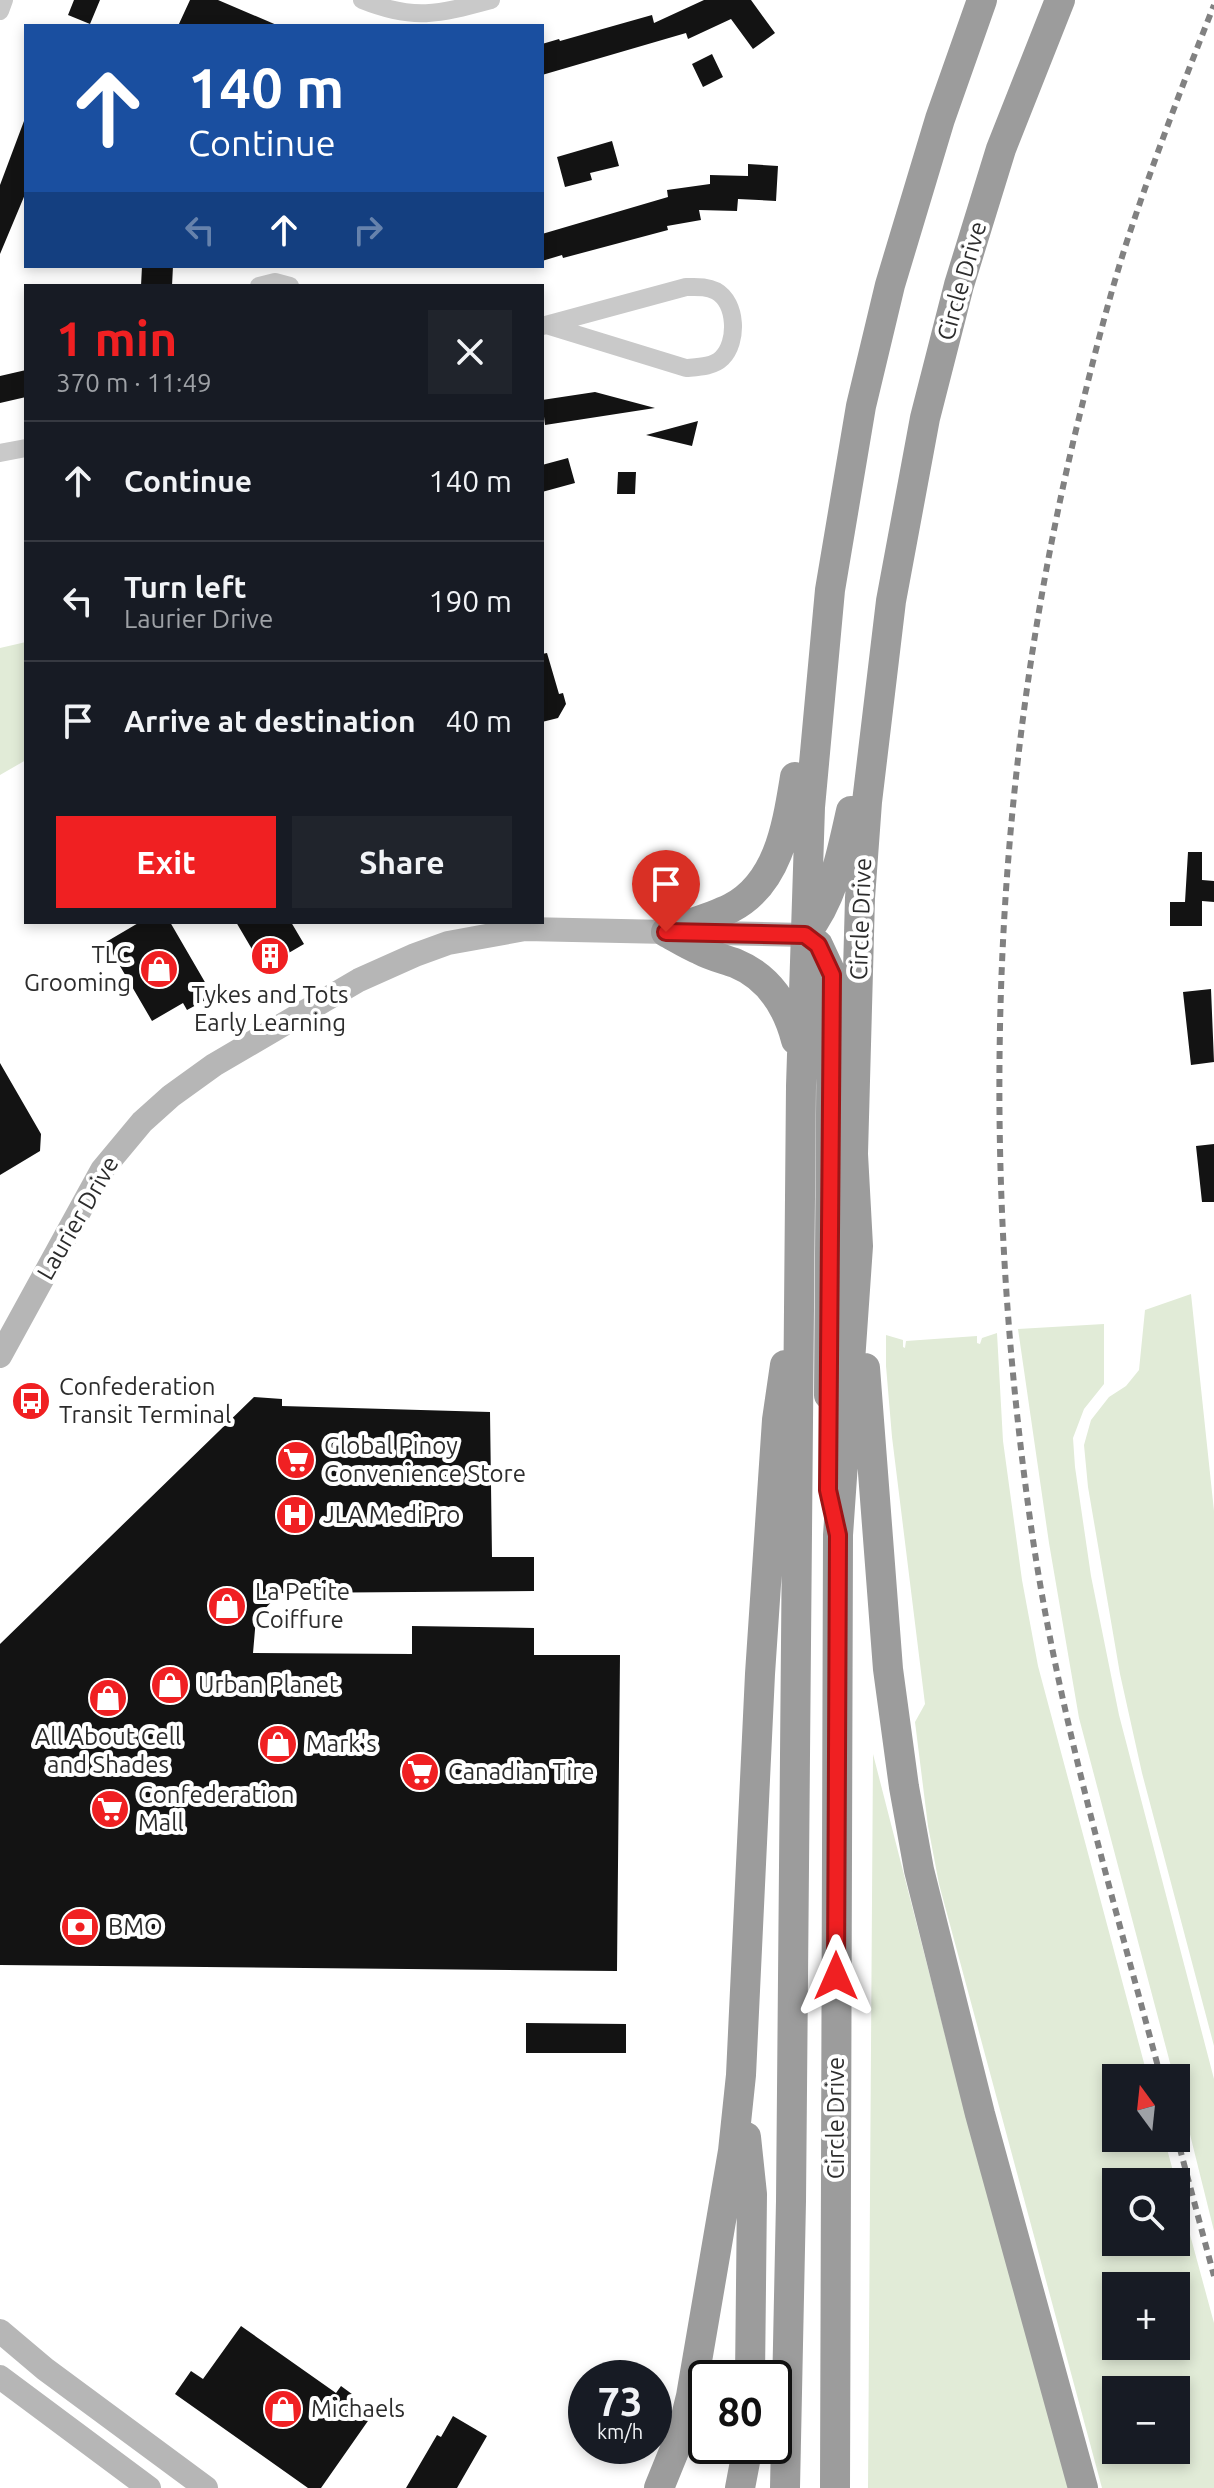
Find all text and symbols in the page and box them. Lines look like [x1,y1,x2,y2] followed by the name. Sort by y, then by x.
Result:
[56,56,160,160] icon: ahead
[188,56,344,119] text: 140 m
[188,122,336,163] text: Continue
[178,208,222,252] icon: left
[262,208,306,252] icon: ahead
[346,208,390,252] icon: right
[932,218,991,343] street label: Circle Drive
[428,310,512,394] button: close
[56,311,177,365] text: 1 min
[56,368,212,397] text: 370 m · 11:49
[56,459,100,503] icon: ahead
[124,464,252,498] text: Continue
[428,464,512,498] text: 140 m
[124,570,246,604] text: Turn left
[56,579,100,623] icon: left
[428,584,512,618] text: 190 m
[124,604,273,633] text: Laurier Drive
[56,699,100,743] icon: arrive
[124,704,416,738] text: Arrive at destination
[445,704,512,738] text: 40 m
[56,816,276,908] button: Exit
[292,816,512,908] button: Share
[632,850,700,932] pin
[845,857,876,981] street label: Circle Drive
[644,862,688,906] icon: arrive
[249,935,291,977] building icon: Tykes and Tots Early Learning
[24,941,131,996] place label: TLC Grooming
[138,948,180,990] shop icon: TLC Grooming
[191,981,349,1036] place label: Tykes and Tots Early Learning
[31,1151,124,1284] street label: Laurier Drive
[59,1373,231,1428] place label: Confederation Transit Terminal
[10,1380,52,1422] bus stop icon: Confederation Transit Terminal
[324,1432,526,1487] place label: Global Pinoy Convenience Store
[275,1439,317,1481] supermarket icon: Global Pinoy Convenience Store
[274,1494,316,1536] hospital icon: JLA MediPro
[323,1501,460,1528] place label: JLA MediPro
[255,1578,350,1633] place label: La Petite Coiffure
[206,1585,248,1627] shop icon: La Petite Coiffure
[149,1664,191,1706] shop icon: Urban Planet
[198,1671,339,1698] place label: Urban Planet
[87,1677,129,1719] shop icon: All About Cell and Shades
[35,1723,181,1778] place label: All About Cell and Shades
[257,1723,299,1765] shop icon: Mark's
[306,1730,377,1757] place label: Mark's
[399,1751,441,1793] supermarket icon: Canadian Tire
[448,1758,595,1785] place label: Canadian Tire
[138,1781,295,1836] place label: Confederation Mall
[89,1788,131,1830] supermarket icon: Confederation Mall
[59,1906,101,1948] bank icon: BMO
[108,1913,163,1940] place label: BMO
[794,1934,878,2018] position arrow
[822,2057,849,2179] street label: Circle Drive
[1102,2064,1190,2152] north arrow
[1102,2064,1190,2464] map controls
[1102,2168,1190,2256] button: search
[1102,2272,1190,2360] button: +
[688,2360,792,2464] speed limit sign: 80
[1102,2376,1190,2464] button: −
[597,2379,643,2424] text: 73
[262,2388,304,2430] shop icon: Michaels
[311,2395,405,2422] place label: Michaels
[597,2420,643,2443] text: km/h

